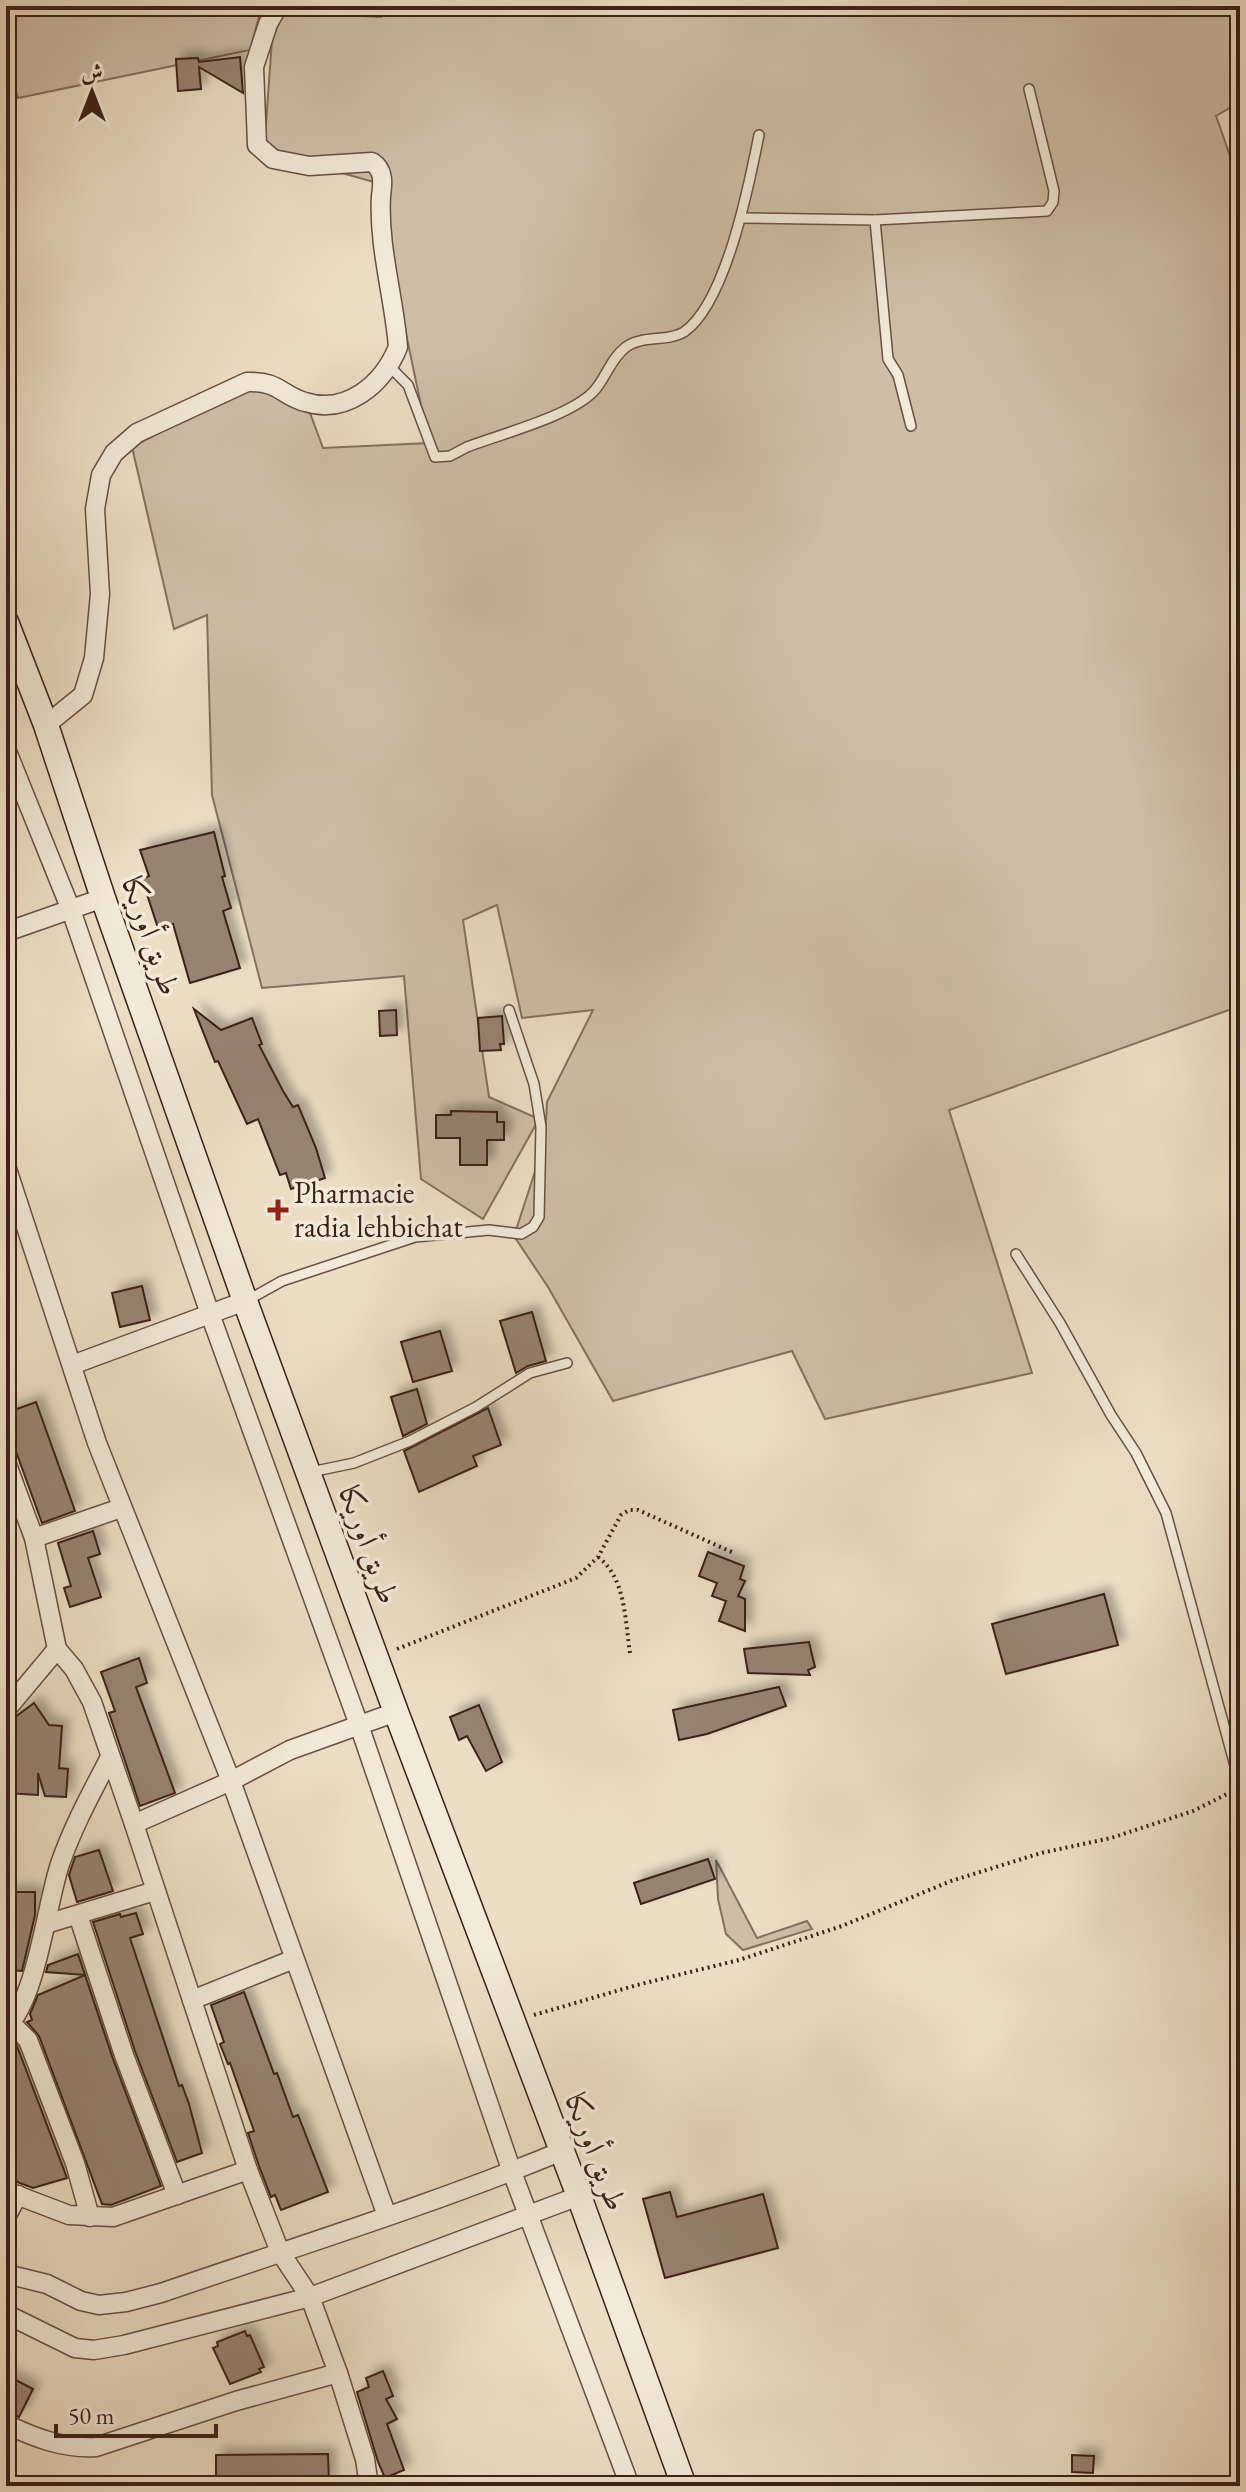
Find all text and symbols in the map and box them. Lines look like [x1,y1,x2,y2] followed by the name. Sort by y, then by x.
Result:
[52,52,132,132] north arrow
[81,58,103,87] text: ش
[113,871,191,1000] street label: طريق أوريكا
[294,1173,463,1246] place label: Pharmacie radia lehbichat
[269,1201,287,1219] marker: Pharmacie radia lehbichat
[330,1480,410,1609] street label: طريق أوريكا
[556,2087,638,2216] street label: طريق أوريكا
[56,2388,216,2438] scale bar
[68,2400,115,2431] text: 50 m

